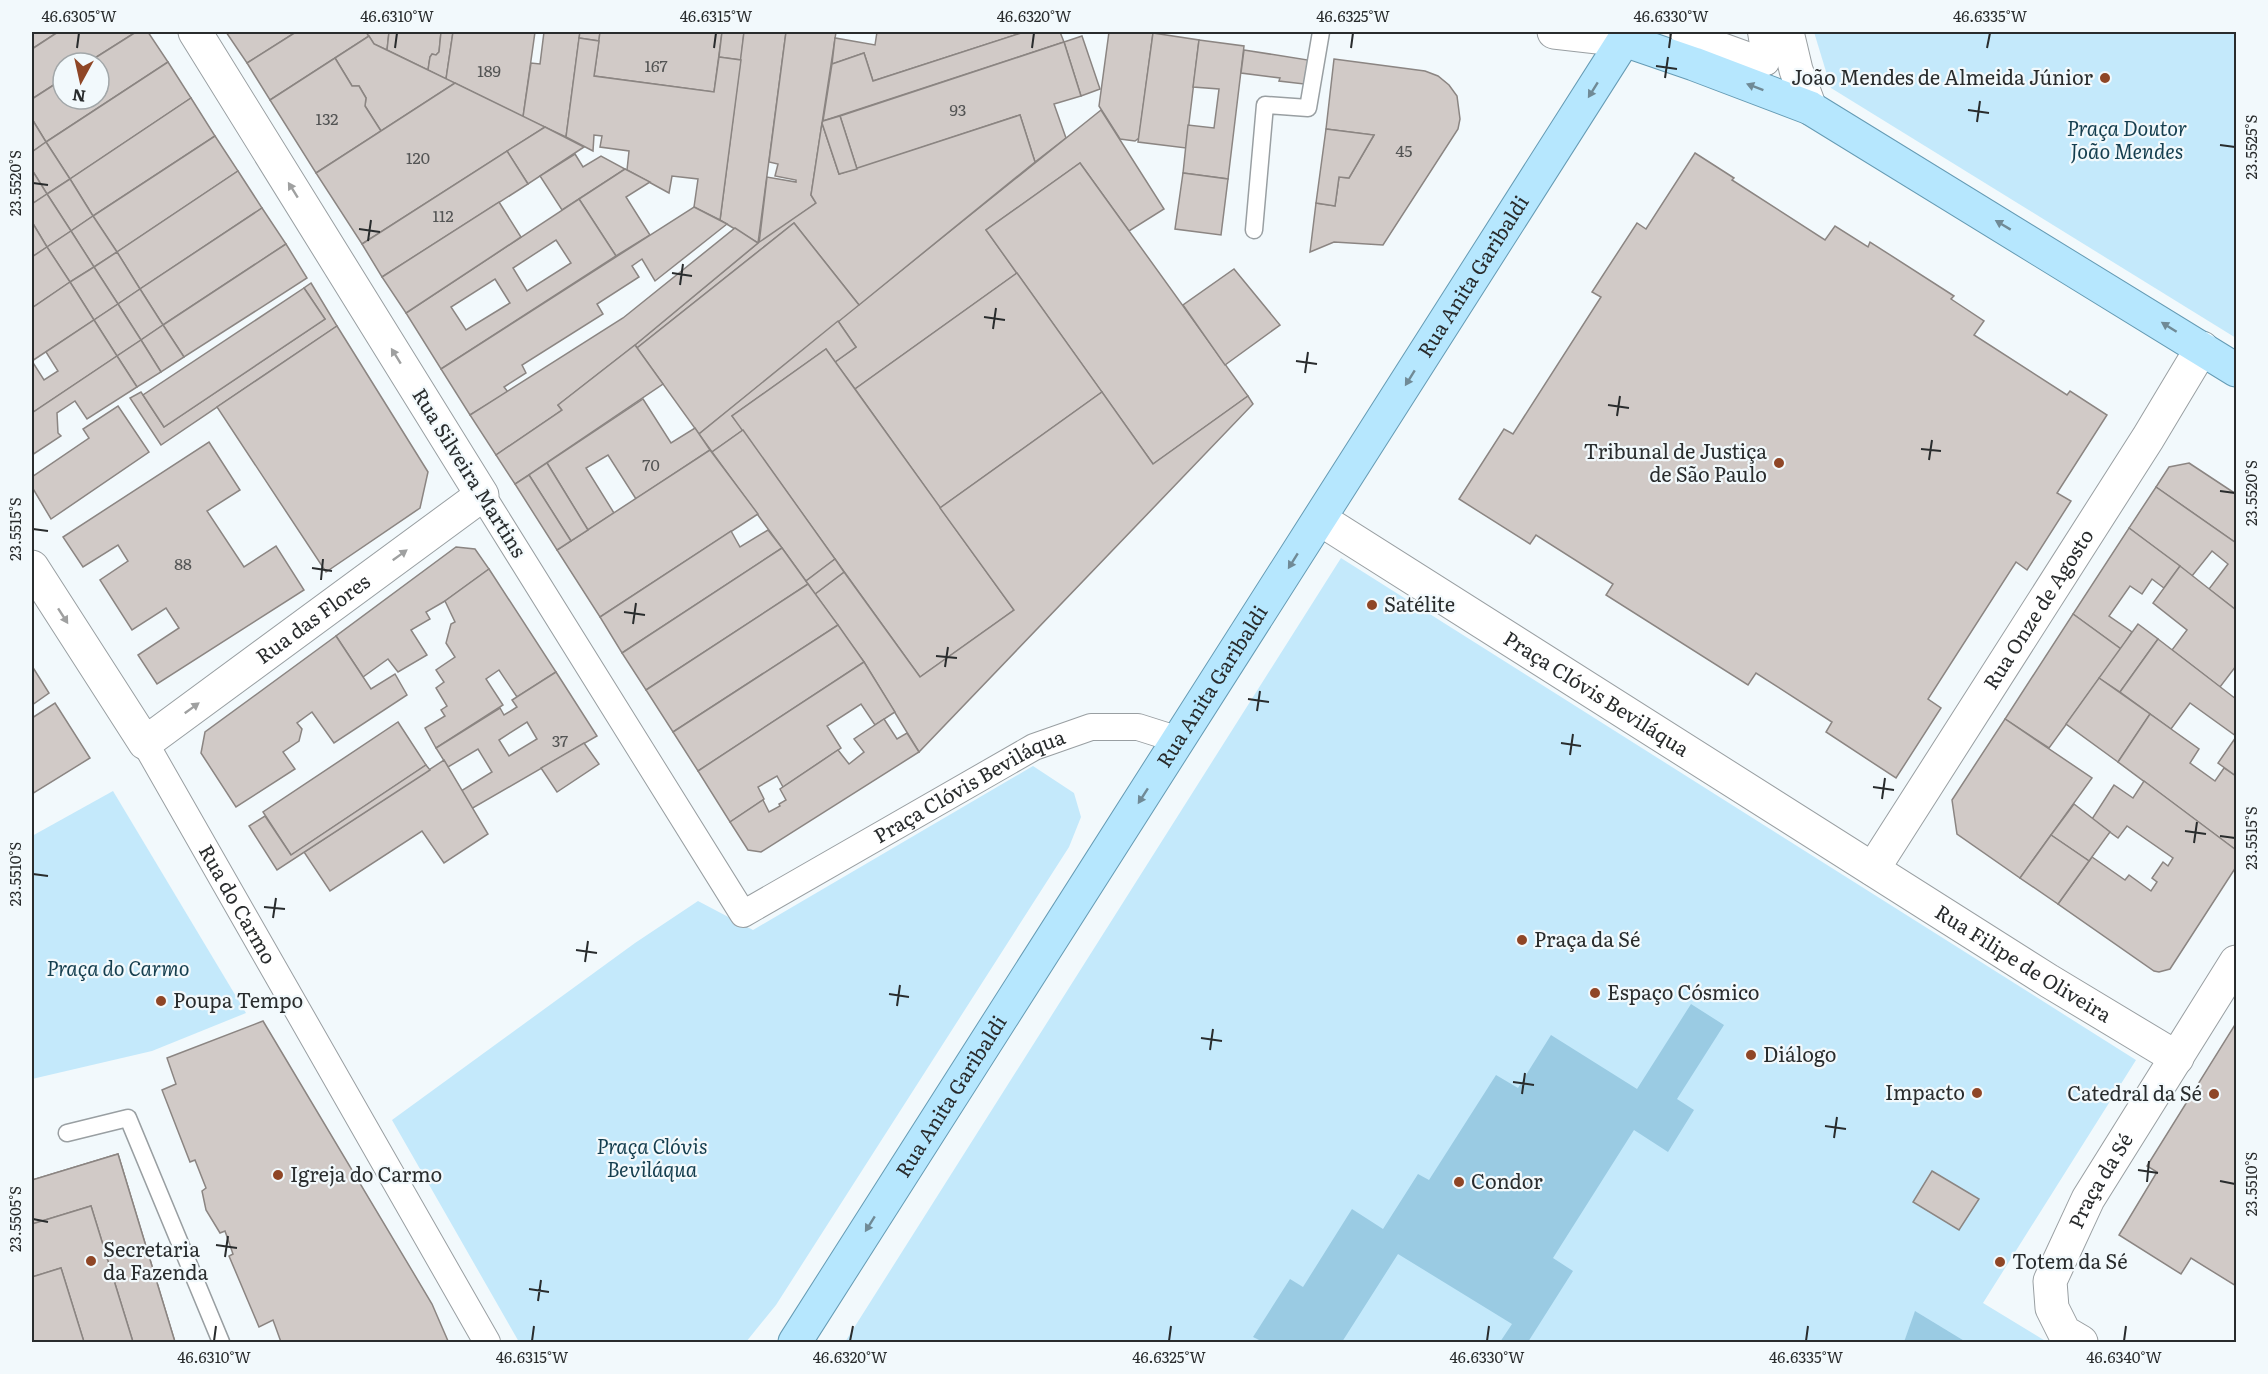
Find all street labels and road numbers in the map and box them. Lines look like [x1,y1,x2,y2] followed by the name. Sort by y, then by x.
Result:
[1409,188,1535,363] street label: Rua Anita Garibaldi
[406,381,535,563] street label: Rua Silveira Martins
[1974,522,2100,695] street label: Rua Onze de Agosto
[249,565,375,670] street label: Rua das Flores
[1148,598,1274,772] street label: Rua Anita Garibaldi
[1499,622,1696,763] street label: Praça Clóvis Beviláqua
[867,720,1069,849] street label: Praça Clóvis Beviláqua
[193,838,285,969] street label: Rua do Carmo
[1930,896,2118,1029] street label: Rua Filipe de Oliveira
[887,1008,1013,1182] street label: Rua Anita Garibaldi
[2059,1126,2139,1233] street label: Praça da Sé

